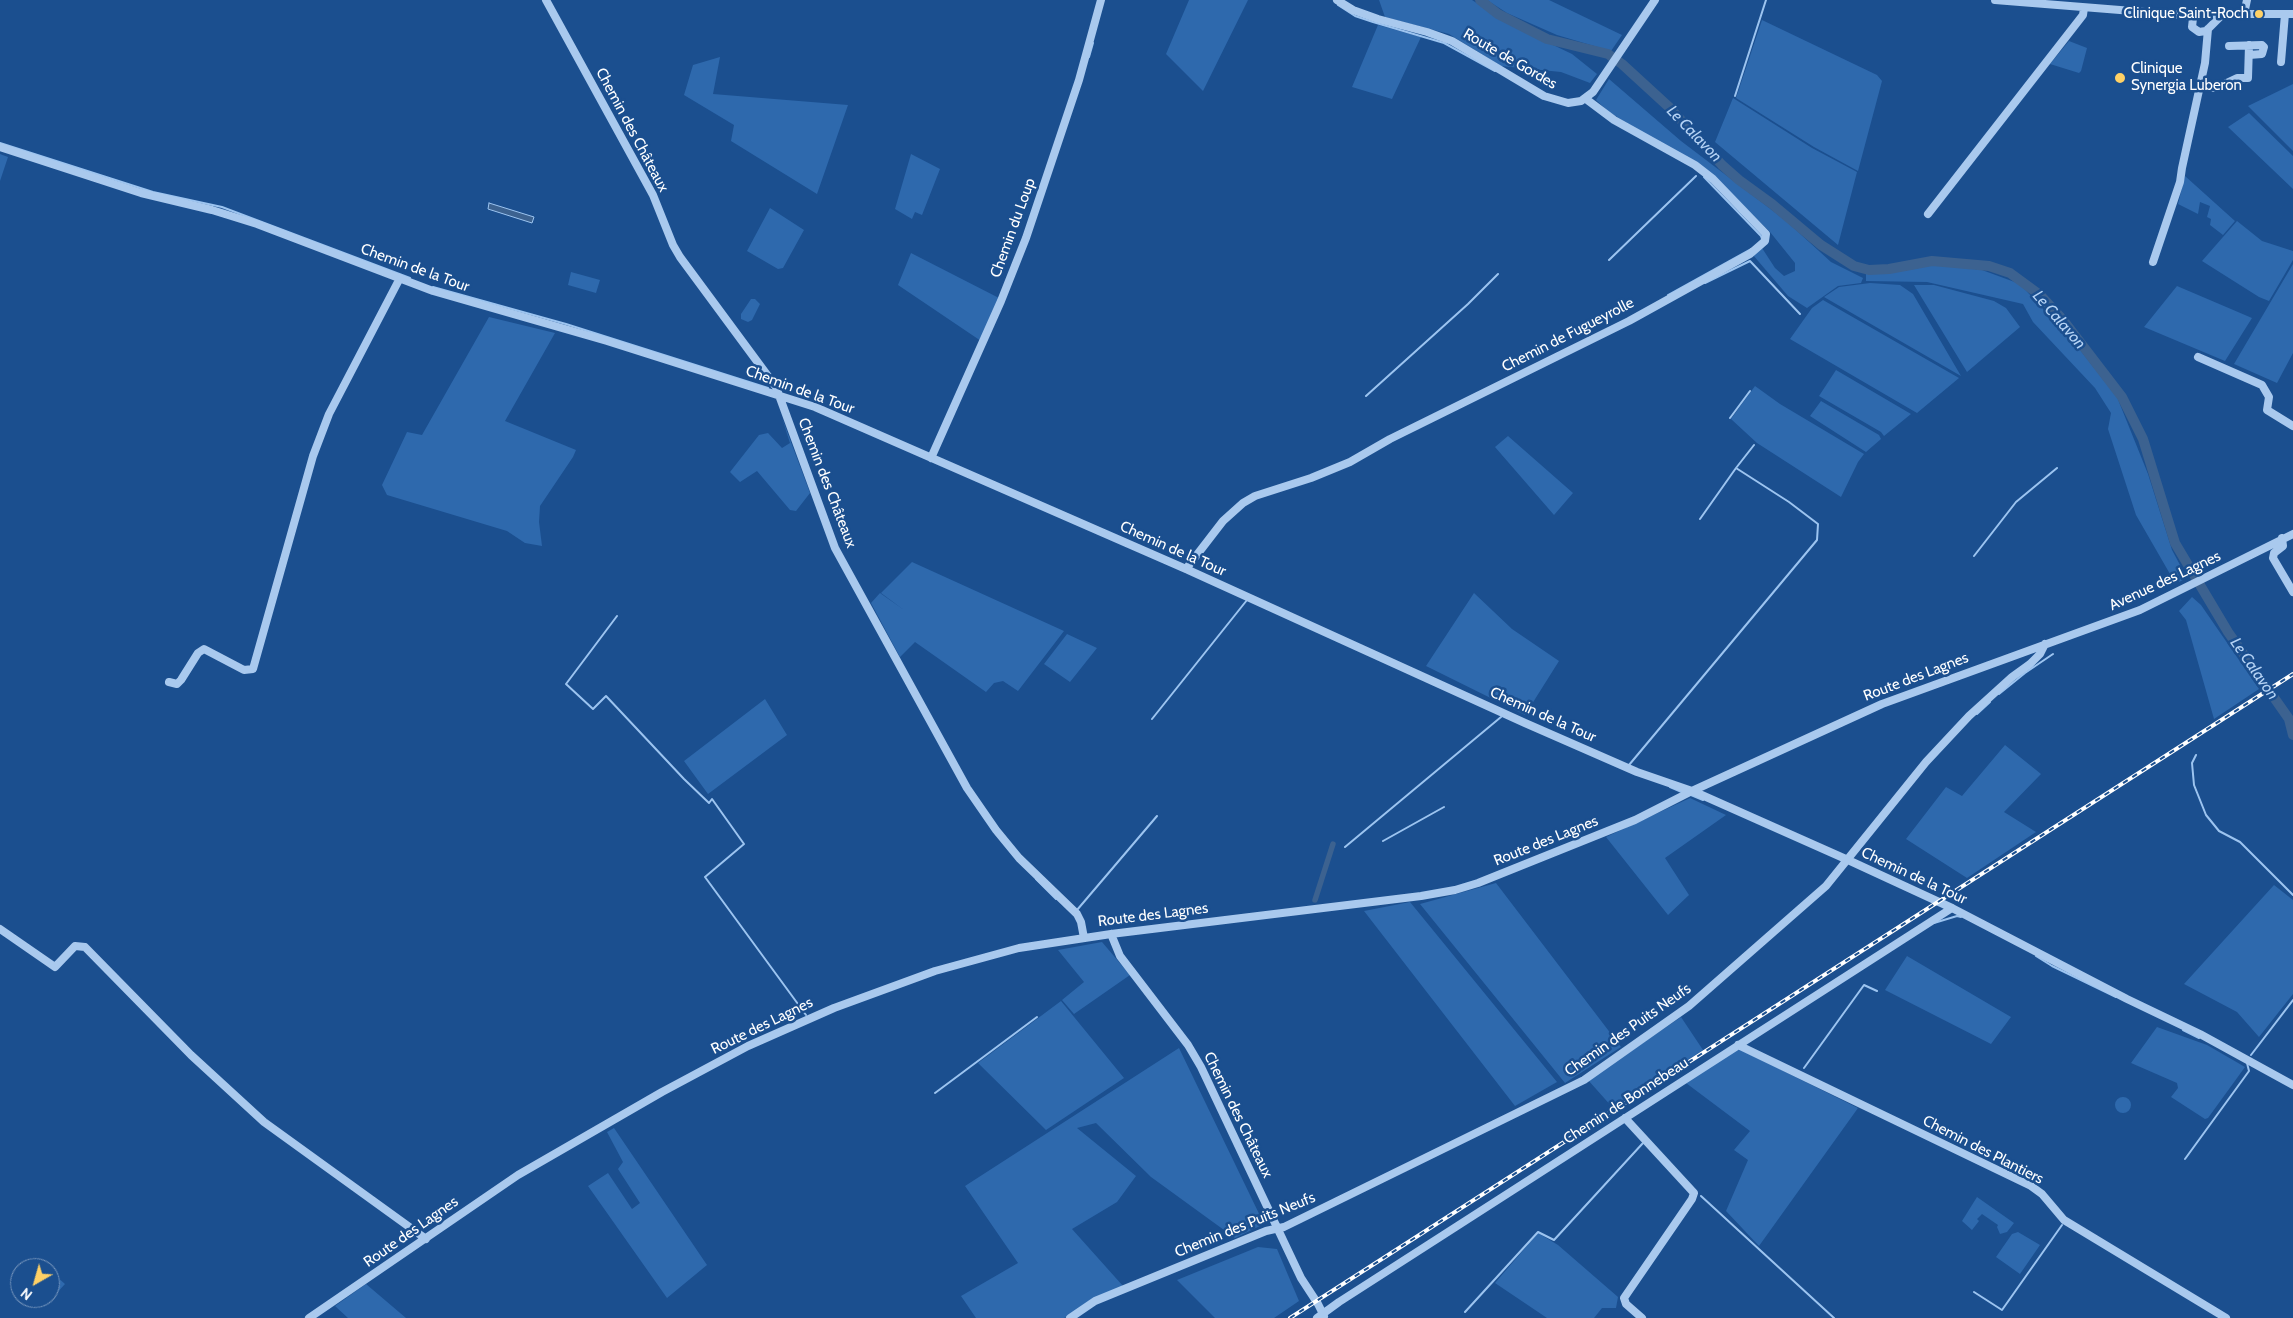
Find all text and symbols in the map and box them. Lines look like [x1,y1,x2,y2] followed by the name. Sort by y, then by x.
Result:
[2123,5,2249,23] place label: Clinique Saint-Roch
[2253,8,2265,20] marker: Clinique Saint-Roch
[1460,25,1560,93] street label: Route de Gordes
[2131,60,2242,95] place label: Clinique Synergia Luberon
[592,65,672,195] street label: Chemin des Châteaux
[2113,71,2127,85] marker: Clinique Synergia Luberon
[1662,102,1726,166] water label: Le Calavon
[987,176,1039,280] street label: Chemin du Loup
[358,240,472,296] street label: Chemin de la Tour
[2028,287,2090,353] water label: Le Calavon
[1499,294,1637,376] street label: Chemin de Fugueyrolle
[743,362,857,418] street label: Chemin de la Tour
[794,415,860,551] street label: Chemin des Châteaux
[1117,518,1229,580] street label: Chemin de la Tour
[2106,547,2224,615] street label: Avenue des Lagnes
[2226,634,2282,704] water label: Le Calavon
[1861,649,1971,705] street label: Route des Lagnes
[1487,684,1599,746] street label: Chemin de la Tour
[1491,812,1601,870] street label: Route des Lagnes
[1858,844,1970,908] street label: Chemin de la Tour
[1097,899,1209,931] street label: Route des Lagnes
[1561,980,1695,1080] street label: Chemin des Puits Neufs
[708,994,816,1058] street label: Route des Lagnes
[1200,1049,1276,1181] street label: Chemin des Châteaux
[1560,1054,1692,1148] street label: Chemin de Bonnebeau
[1920,1112,2046,1188] street label: Chemin des Plantiers
[1172,1189,1318,1261] street label: Chemin des Puits Neufs
[360,1193,462,1271] street label: Route des Lagnes
[10,1258,60,1308] north arrow
[17,1284,36,1304] text: N

